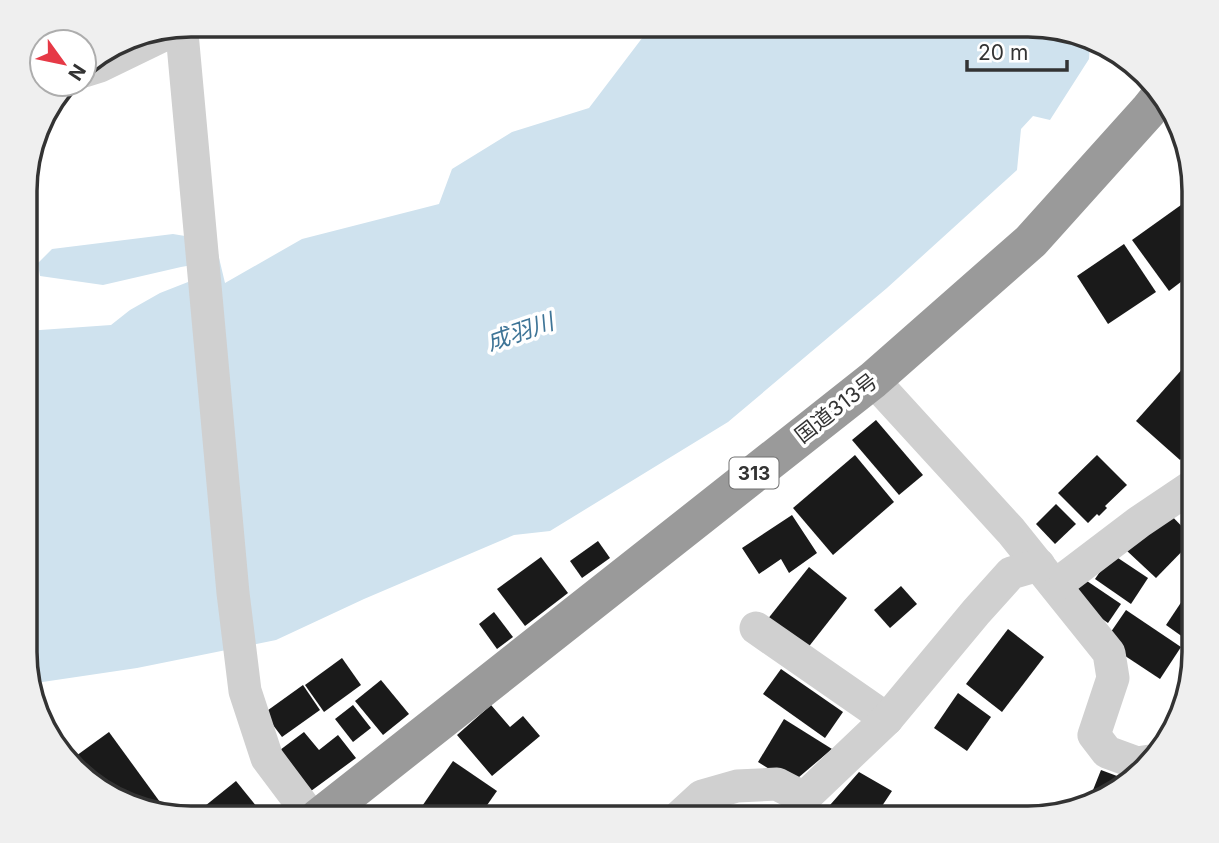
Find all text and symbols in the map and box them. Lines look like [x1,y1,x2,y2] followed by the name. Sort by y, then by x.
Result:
[28,28,98,98] north arrow
[967,28,1067,72] scale bar
[978,40,1028,65] text: 20 m
[63,60,90,84] text: N
[483,307,560,356] water label: 成羽川
[790,368,882,448] street label: 国道313号
[730,458,778,488] road number: 313

